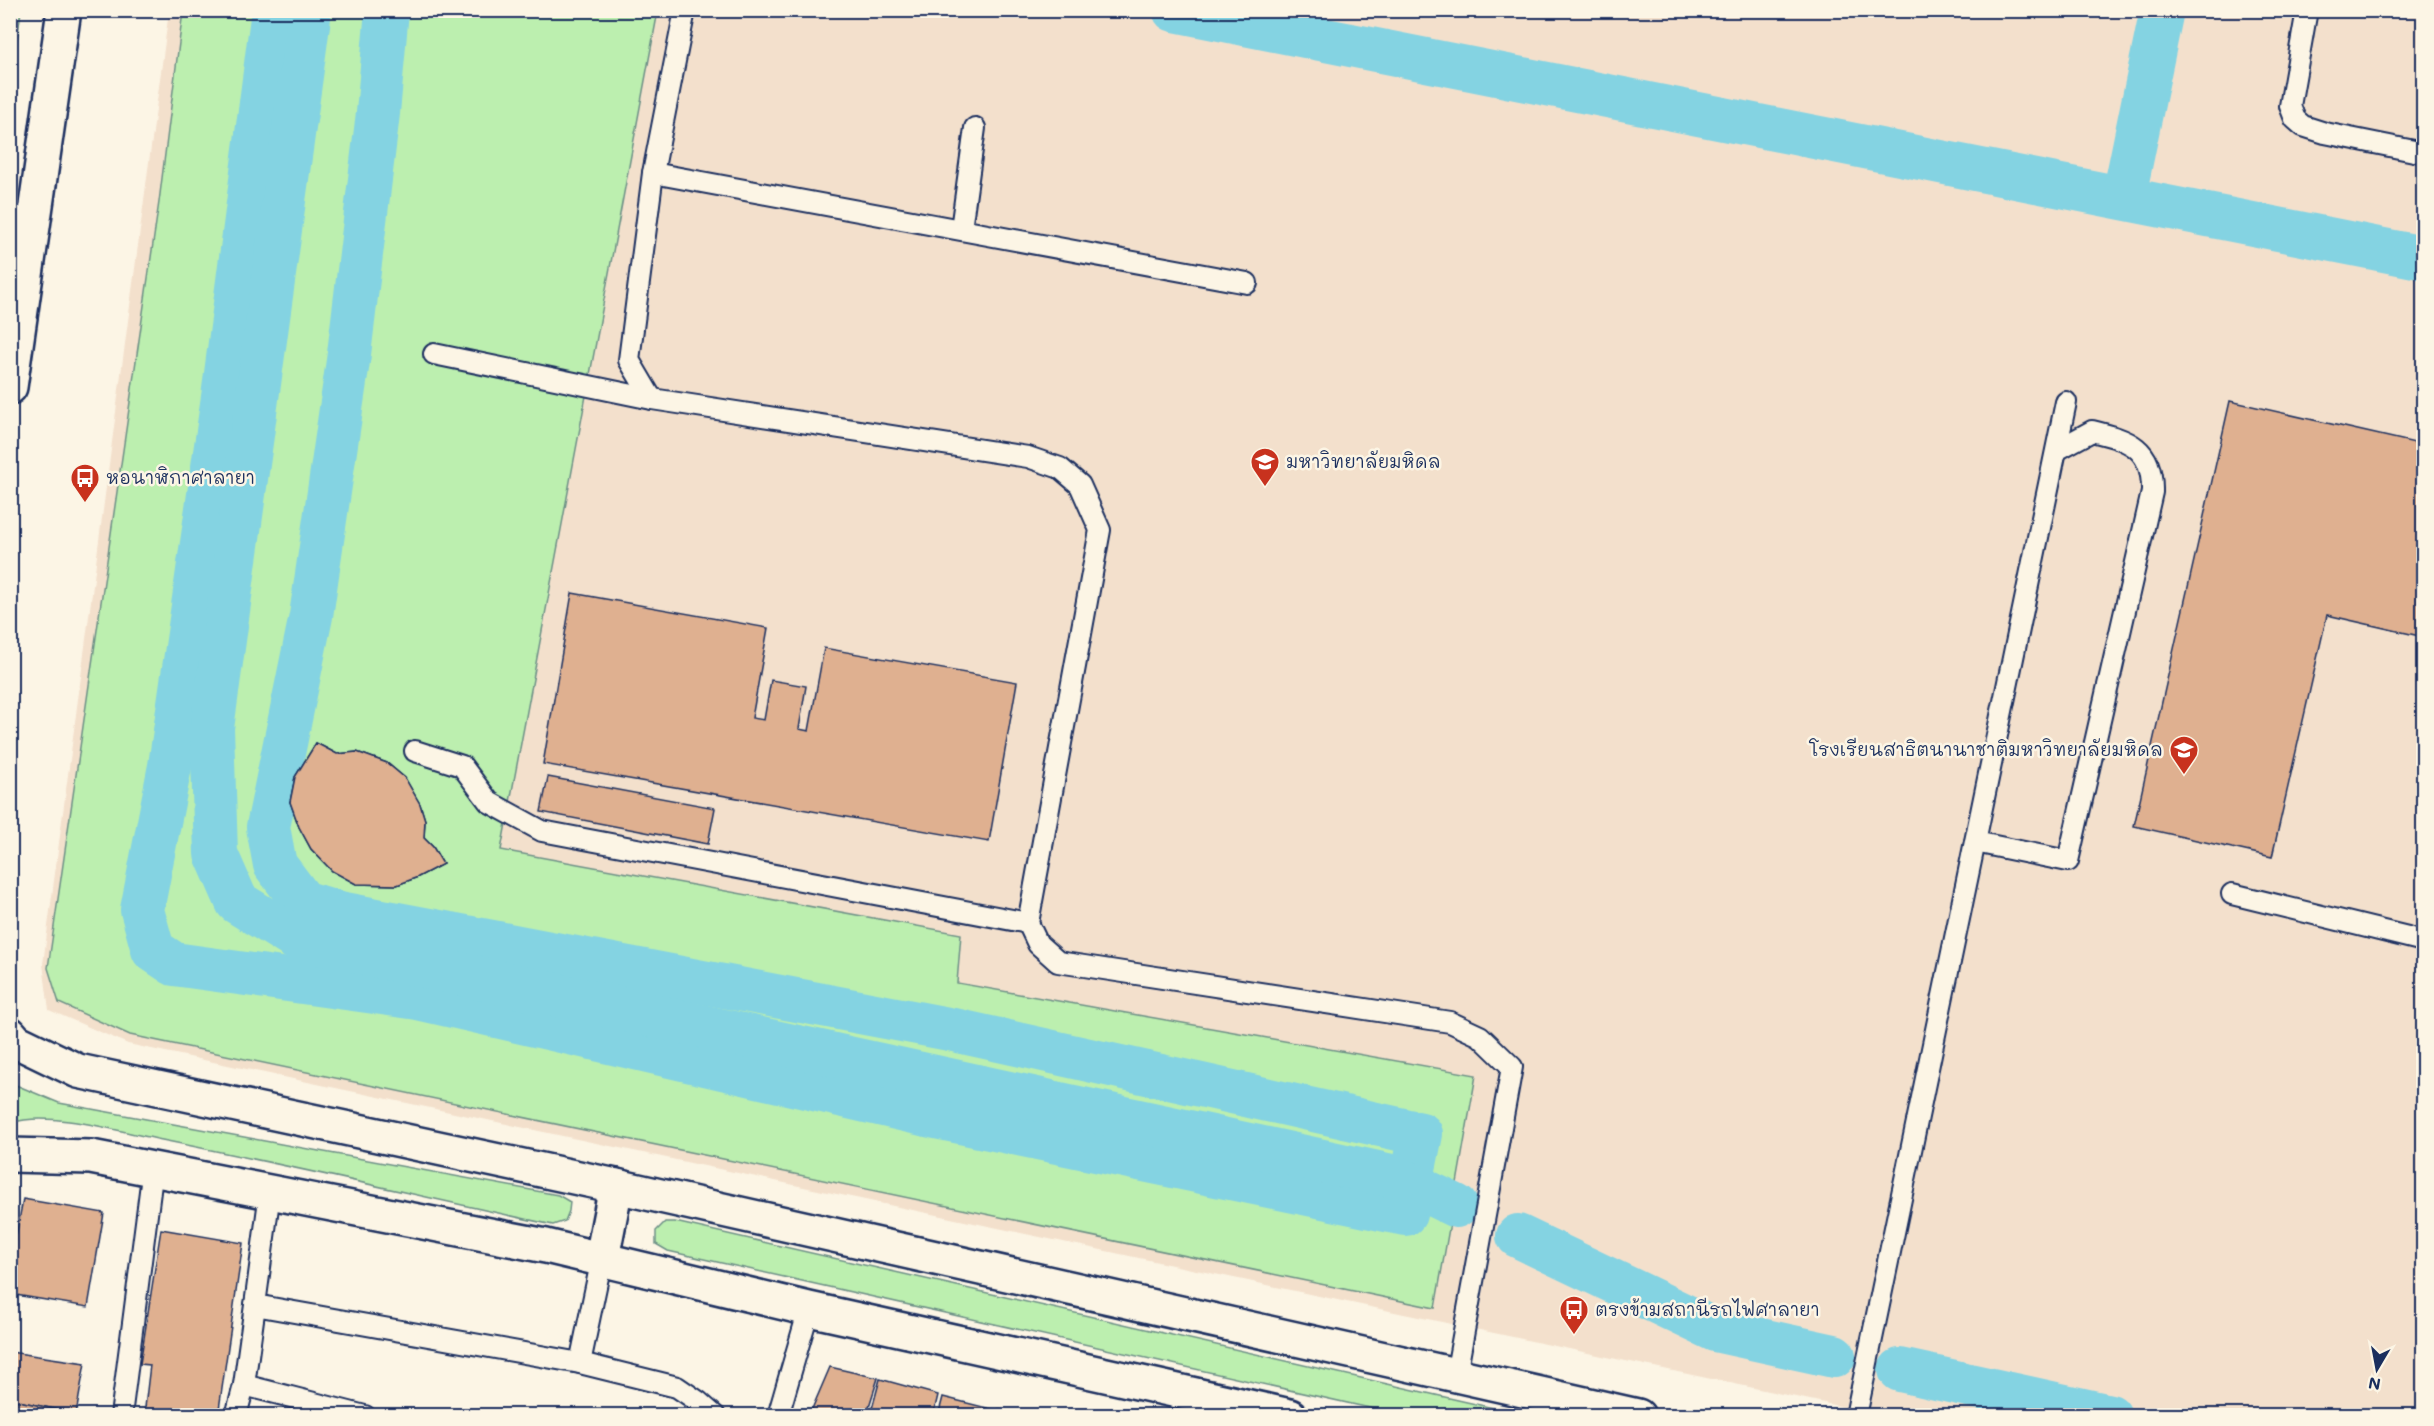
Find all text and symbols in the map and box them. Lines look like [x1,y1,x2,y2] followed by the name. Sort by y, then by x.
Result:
[1249,446,1281,488] school or university icon: มหาวิทยาลัยมหิดล
[1286,449,1441,473] place label: มหาวิทยาลัยมหิดล
[69,462,101,504] bus stop icon: หอนาฬิกาศาลายา
[106,465,255,489] place label: หอนาฬิกาศาลายา
[2168,734,2200,776] school or university icon: โรงเรียนสาธิตนานาชาติมหาวิทยาลัยมหิดล
[1808,737,2163,761] place label: โรงเรียนสาธิตนานาชาติมหาวิทยาลัยมหิดล
[1558,1294,1590,1336] bus stop icon: ตรงข้ามสถานีรถไฟศาลายา
[1595,1297,1820,1321] place label: ตรงข้ามสถานีรถไฟศาลายา
[2347,1339,2407,1399] north arrow
[2366,1373,2382,1396] text: N

